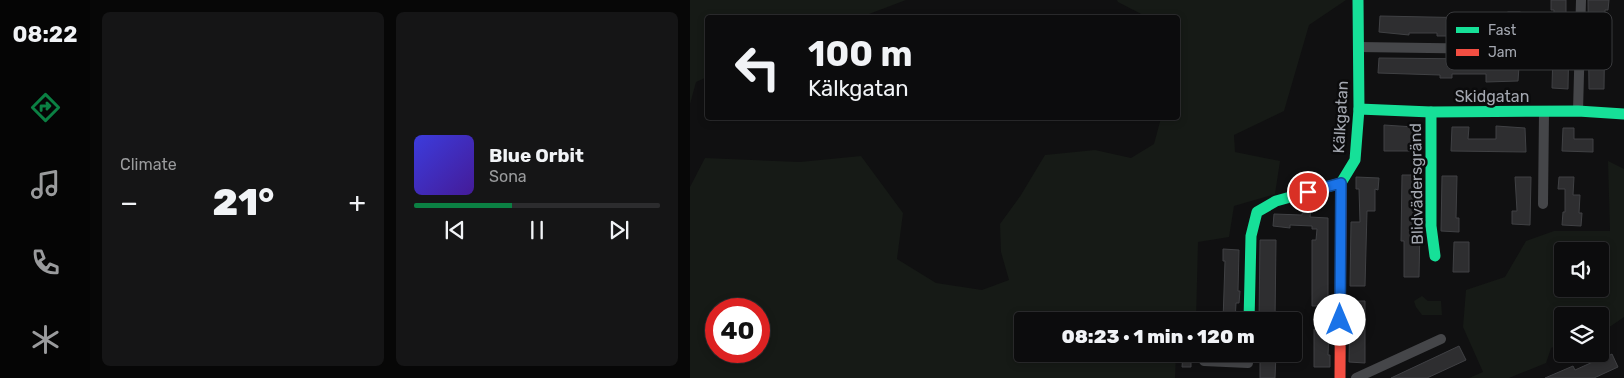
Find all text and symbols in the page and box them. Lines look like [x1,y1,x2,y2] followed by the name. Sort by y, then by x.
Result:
[1446,12,1612,70] legend
[13,21,77,48] text: 08:22
[1488,22,1517,39] text: Fast
[808,33,913,75] text: 100 m
[725,35,790,100] icon: left
[1488,44,1517,61] text: Jam
[808,75,909,102] text: Kälkgatan
[1329,80,1352,154] street label: Kälkgatan
[1455,87,1529,106] street label: Skidgatan
[28,90,63,125] icon: directions
[1406,123,1427,245] street label: Blidvädersgränd
[489,144,584,167] text: Blue Orbit
[120,155,177,174] text: Climate
[28,167,63,202] icon: music
[489,167,527,186] text: Sona
[1287,171,1329,213] pin
[1294,178,1322,206] icon: arrive
[213,179,274,225] text: 21°
[120,186,138,219] text: −
[349,186,366,219] text: +
[441,216,469,244] icon: previous
[523,216,551,244] icon: pause
[605,216,633,244] icon: next
[1554,242,1609,362] map controls
[1554,242,1609,297] button: sound
[28,245,63,280] icon: phone
[1313,293,1365,345] position arrow
[705,298,770,363] speed limit sign: 40
[1554,307,1609,362] button: layers
[28,322,63,357] icon: climate
[1061,325,1255,348] text: 08:23 · 1 min · 120 m

